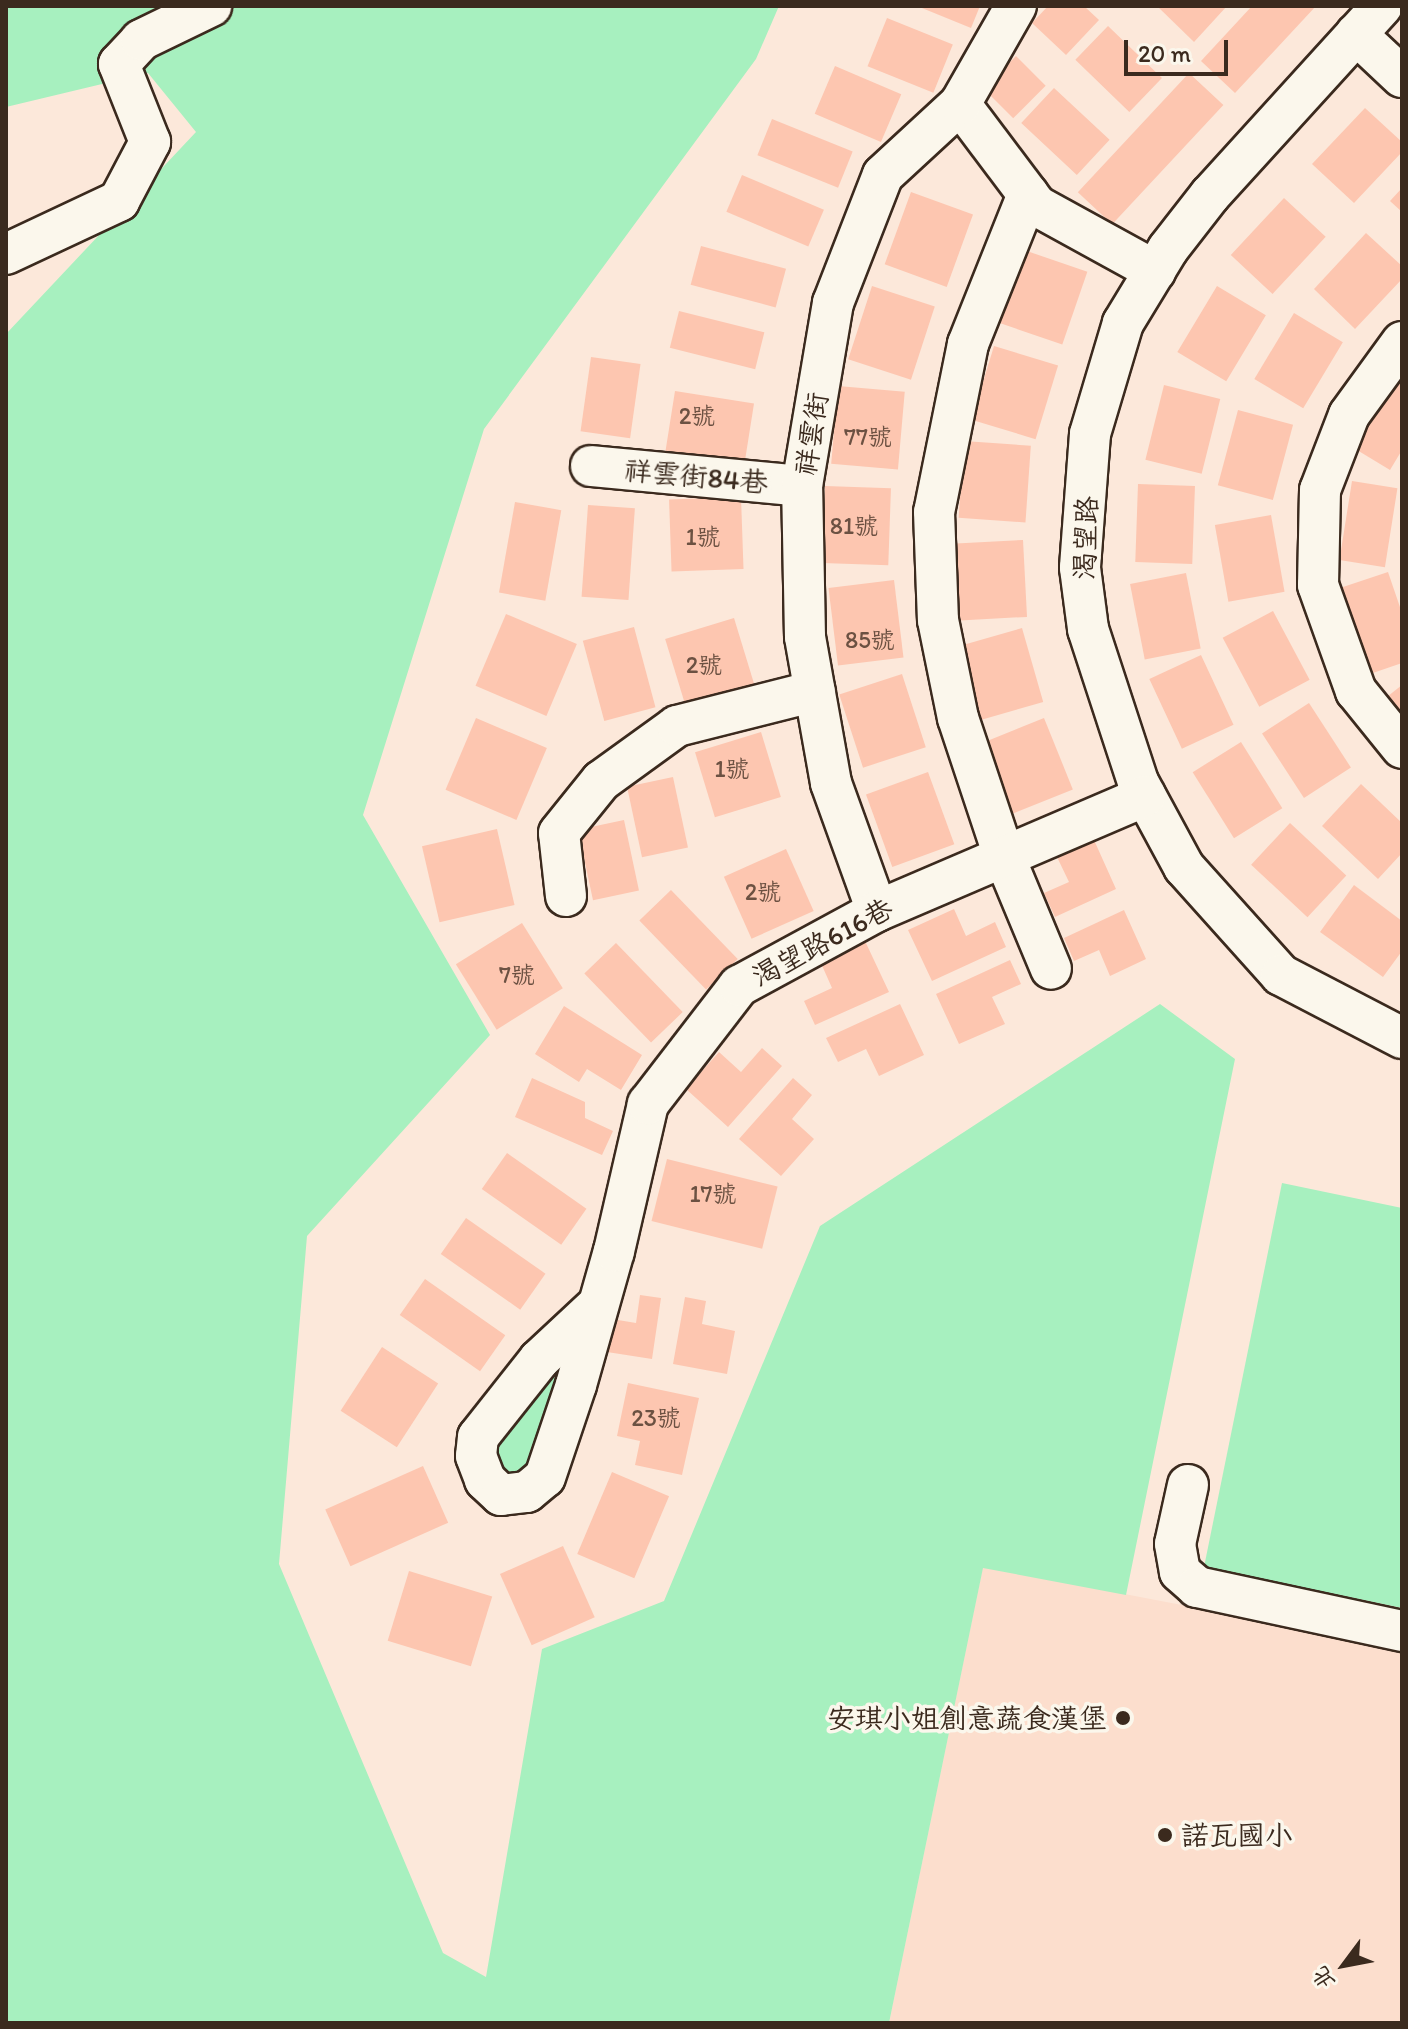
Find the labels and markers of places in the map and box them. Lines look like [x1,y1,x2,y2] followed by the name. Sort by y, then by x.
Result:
[827,1701,1107,1735] place label: 安琪小姐創意蔬食漢堡
[1114,1709,1132,1727] marker: 安琪小姐創意蔬食漢堡
[1181,1818,1293,1852] place label: 諾瓦國小
[1156,1826,1174,1844] marker: 諾瓦國小

